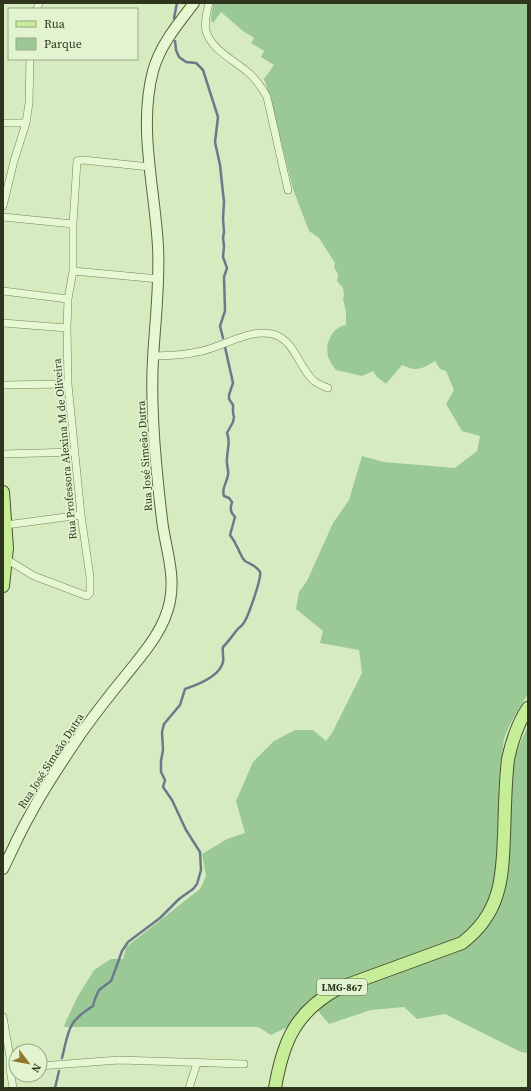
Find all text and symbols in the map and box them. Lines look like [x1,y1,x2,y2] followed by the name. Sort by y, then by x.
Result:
[8,8,138,60] legend
[44,16,66,32] text: Rua
[44,36,82,52] text: Parque
[50,357,80,540] street label: Rua Professora Alexina M de Oliveira
[134,400,156,512] street label: Rua José Simeão Dutra
[14,710,88,812] street label: Rua José Simeão Dutra
[317,979,367,995] road number: LMG-867
[8,1043,48,1083] north arrow
[28,1061,45,1075] text: N

